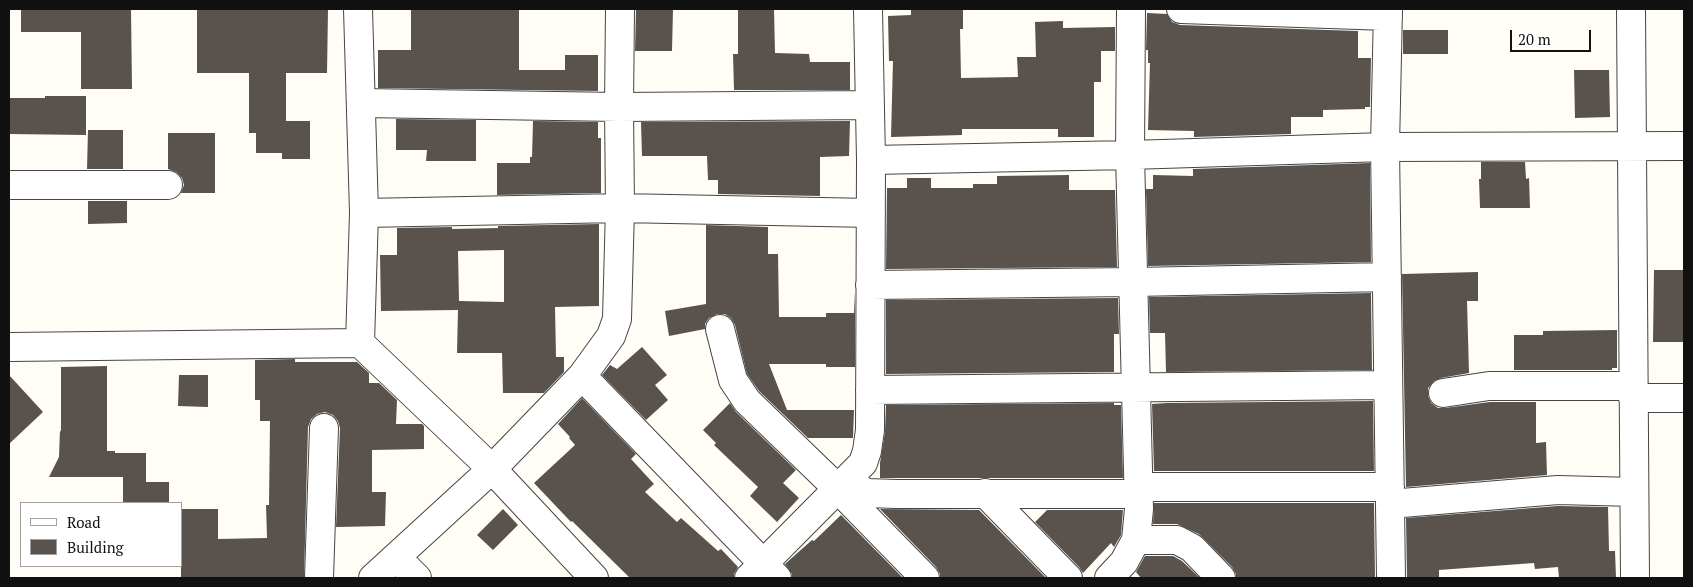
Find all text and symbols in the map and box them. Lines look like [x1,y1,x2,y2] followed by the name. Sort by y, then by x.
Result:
[1513,20,1594,52] scale bar
[1518,29,1551,49] text: 20 m
[20,502,182,567] legend
[67,512,100,532] text: Road
[67,537,124,557] text: Building

